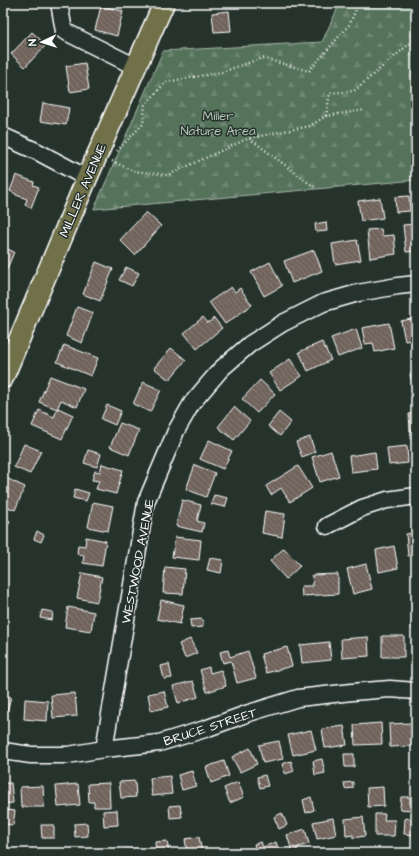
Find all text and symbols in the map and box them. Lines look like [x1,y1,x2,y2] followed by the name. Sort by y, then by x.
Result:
[22,22,62,62] north arrow
[25,39,40,47] text: N
[180,107,256,140] park label: Miller Nature Area
[55,140,111,240] street label: MILLER AVENUE
[117,497,159,625] street label: WESTWOOD AVENUE
[161,703,260,751] street label: BRUCE STREET

